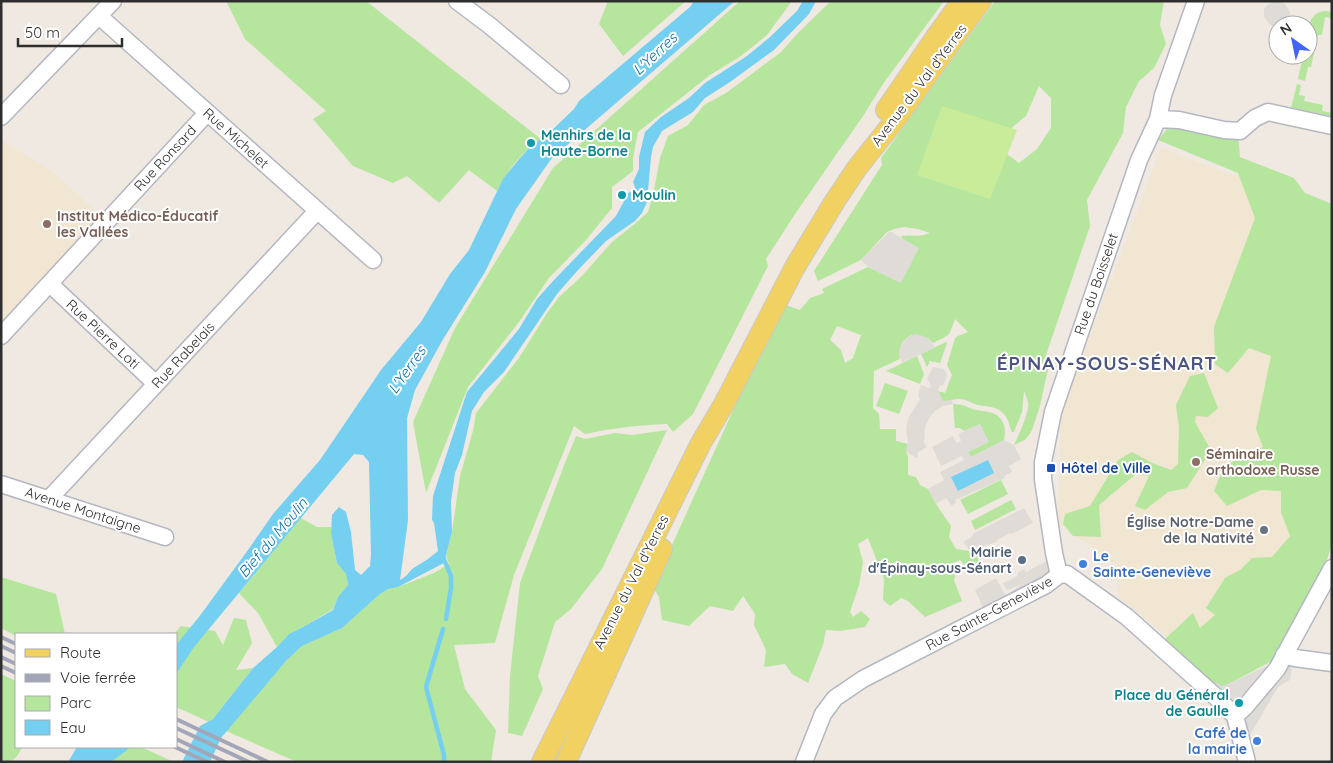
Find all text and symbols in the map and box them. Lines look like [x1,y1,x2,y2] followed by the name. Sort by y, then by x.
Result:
[18,15,121,47] scale bar
[1268,15,1318,65] north arrow
[1277,19,1295,39] text: N
[867,20,971,150] street label: Avenue du Val d'Yerres
[25,23,60,42] text: 50 m
[628,28,682,79] water label: L'Yerres
[199,104,273,172] street label: Rue Michelet
[130,121,200,195] street label: Rue Ronsard
[541,126,631,160] place label: Menhirs de la Haute-Borne
[525,137,537,149] marker: Menhirs de la Haute-Borne
[632,186,676,204] place label: Moulin
[616,189,628,201] marker: Moulin
[57,207,219,241] place label: Institut Médico-Éducatif les Vallées
[41,218,53,230] marker: Institut Médico-Éducatif les Vallées
[1070,230,1122,337] street label: Rue du Boisselet
[62,295,144,373] street label: Rue Pierre Loti
[148,318,218,392] street label: Rue Rabelais
[383,341,430,397] water label: L'Yerres
[997,351,1217,375] district label: ÉPINAY-SOUS-SÉNART
[1206,445,1319,479] place label: Séminaire orthodoxe Russe
[1190,456,1202,468] marker: Séminaire orthodoxe Russe
[1061,459,1151,477] place label: Hôtel de Ville
[1045,462,1057,474] marker: Hôtel de Ville
[23,483,143,537] street label: Avenue Montaigne
[234,494,312,581] water label: Bief du Moulin
[589,512,673,652] street label: Avenue du Val d'Yerres
[1127,513,1254,547] place label: Église Notre-Dame de la Nativité
[1258,524,1270,536] marker: Église Notre-Dame de la Nativité
[868,543,1012,577] place label: Mairie d'Épinay-sous-Sénart
[1093,547,1211,581] place label: Le Sainte-Geneviève
[1016,554,1028,566] marker: Mairie d'Épinay-sous-Sénart
[1077,558,1089,570] marker: Le Sainte-Geneviève
[922,572,1056,654] street label: Rue Sainte-Geneviève
[15,633,178,748] legend
[60,643,101,662] text: Route
[60,668,136,687] text: Voie ferrée
[1114,686,1229,720] place label: Place du Général de Gaulle
[60,693,91,712] text: Parc
[1233,697,1245,709] marker: Place du Général de Gaulle
[60,718,86,737] text: Eau
[1188,724,1247,758] place label: Café de la mairie
[1251,735,1263,747] marker: Café de la mairie

